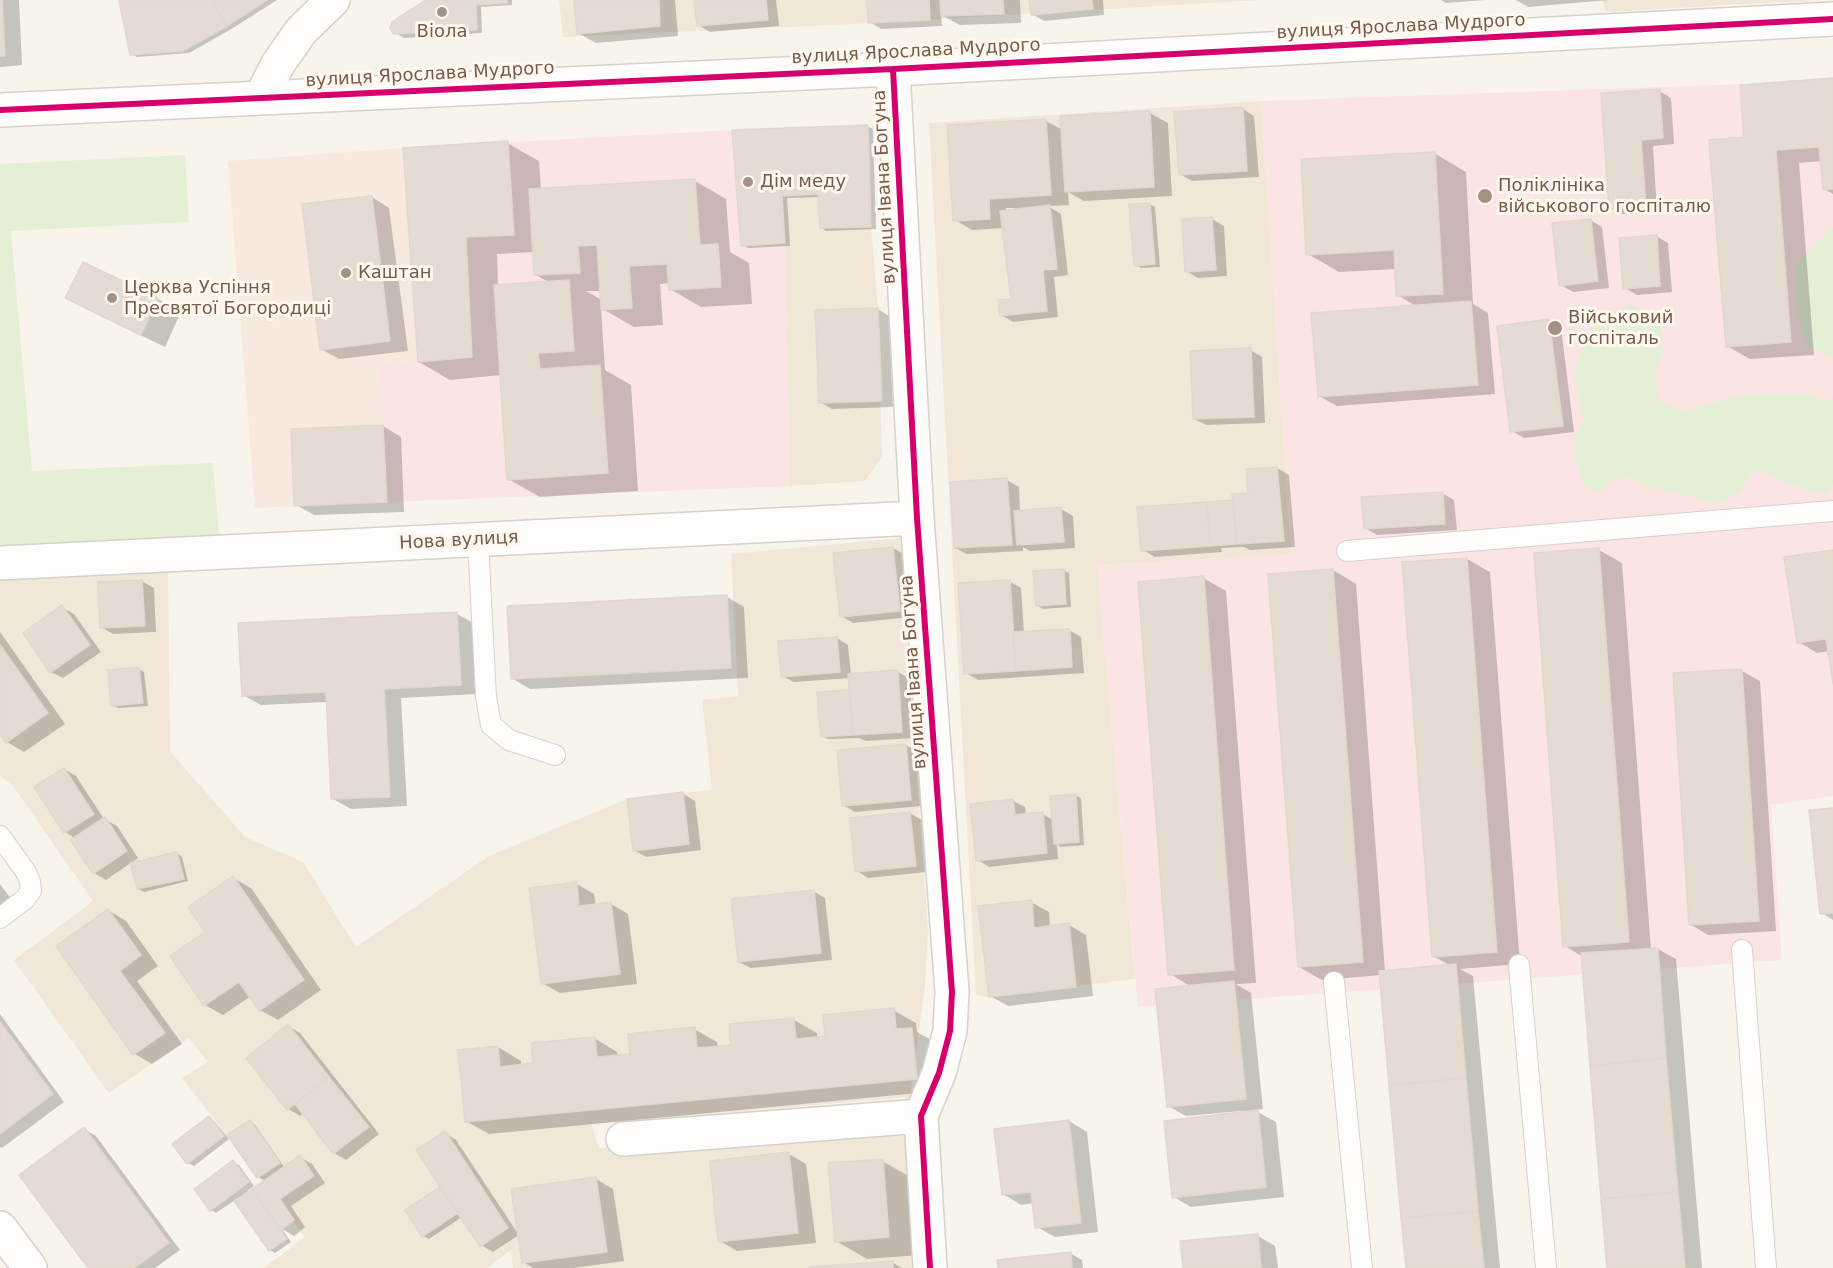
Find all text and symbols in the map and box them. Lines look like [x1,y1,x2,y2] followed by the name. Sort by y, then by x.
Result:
[435,5,449,19] marker: Віола
[1276,10,1526,44] street label: вулиця Ярослава Мудрого
[417,21,467,43] place label: Віола
[791,35,1041,69] street label: вулиця Ярослава Мудрого
[305,58,555,92] street label: вулиця Ярослава Мудрого
[869,89,901,285] street label: вулиця Івана Богуна
[760,171,846,193] place label: Дім меду
[741,175,755,189] marker: Дім меду
[1498,175,1711,218] place label: Поліклініка військового госпіталю
[1476,187,1494,205] marker: Поліклініка військового госпіталю
[358,262,432,284] place label: Каштан
[339,266,353,280] marker: Каштан
[124,277,331,320] place label: Церква Успіння Пресвятої Богородиці
[105,291,119,305] marker: Церква Успіння Пресвятої Богородиці
[1568,307,1673,350] place label: Військовий госпіталь
[1546,319,1564,337] marker: Військовий госпіталь
[399,527,519,555] street label: Нова вулиця
[896,574,932,770] street label: вулиця Івана Богуна

